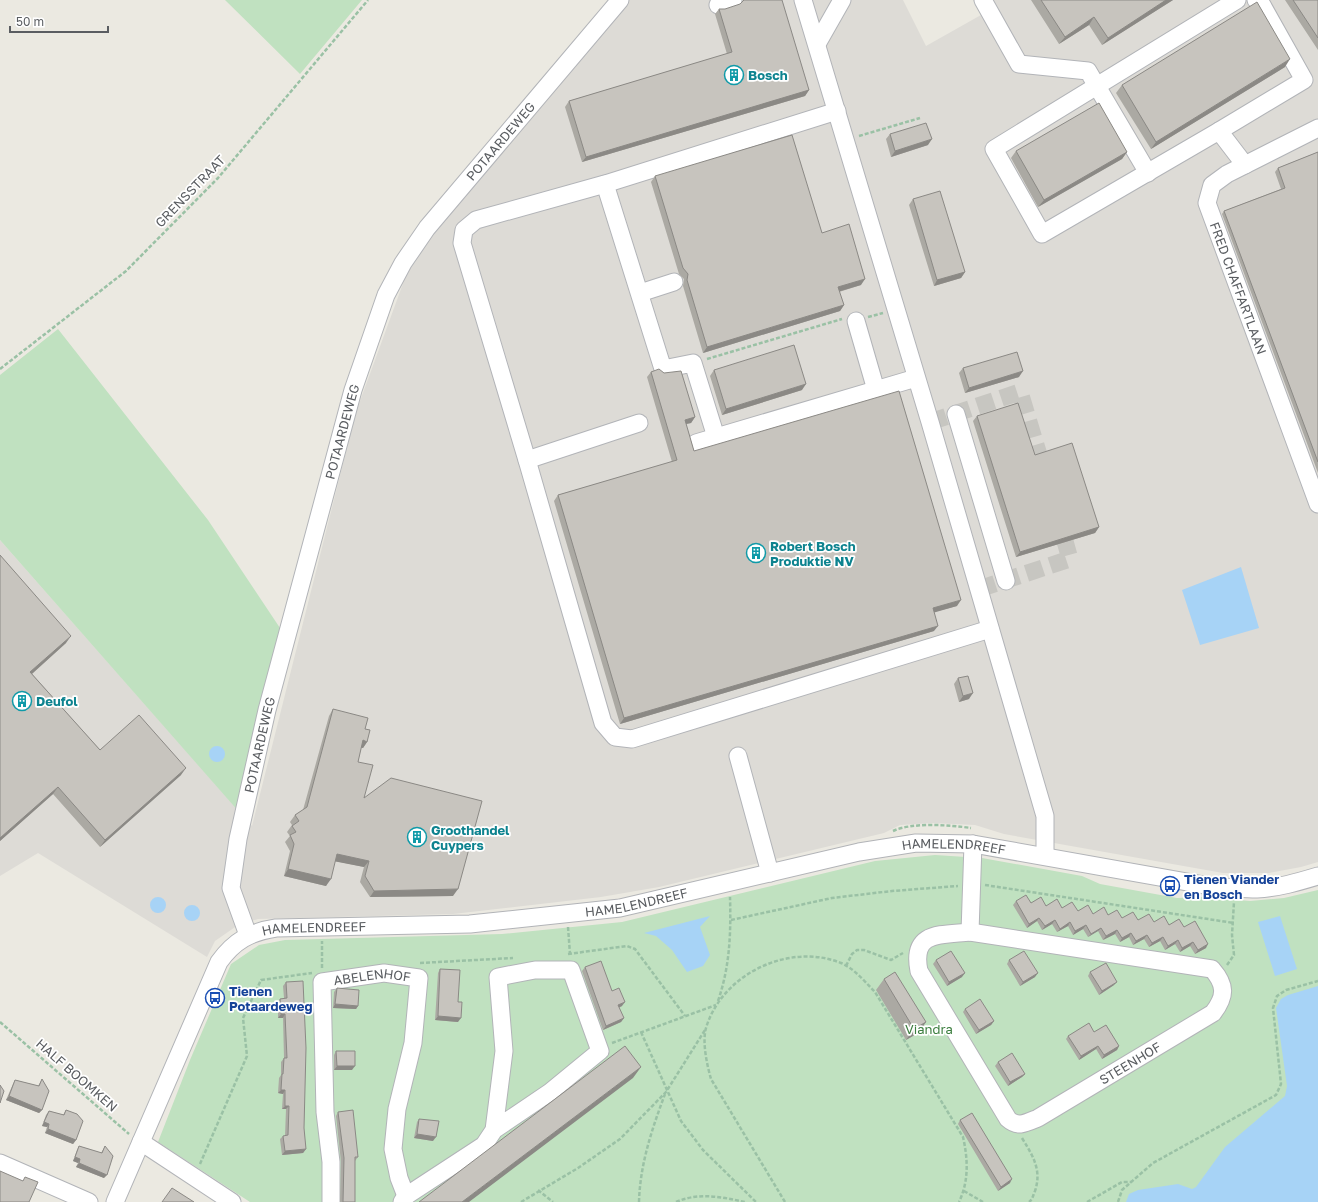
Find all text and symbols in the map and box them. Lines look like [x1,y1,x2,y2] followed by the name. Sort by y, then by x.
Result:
[10,8,108,34] scale bar
[16,14,44,29] text: 50 m
[723,64,745,86] building icon: Bosch
[748,67,788,83] place label: Bosch
[463,99,538,184] street label: POTAARDEWEG
[152,152,228,230] street label: GRENSSTRAAT
[1207,220,1270,357] street label: FRED CHAFFARTLAAN
[321,382,363,481] street label: POTAARDEWEG
[770,538,856,569] place label: Robert Bosch Produktie NV
[745,542,767,564] building icon: Robert Bosch Produktie NV
[11,690,33,712] building icon: Deufol
[36,693,78,709] place label: Deufol
[241,695,278,794] street label: POTAARDEWEG
[431,822,510,853] place label: Groothandel Cuypers
[406,826,428,848] building icon: Groothandel Cuypers
[901,834,1007,858] street label: HAMELENDREEF
[1184,871,1279,902] place label: Tienen Viander en Bosch
[1159,875,1181,897] bus stop icon: Tienen Viander en Bosch
[584,884,690,920] street label: HAMELENDREEF
[260,918,367,939] street label: HAMELENDREEF
[332,965,412,988] street label: ABELENHOF
[229,983,312,1014] place label: Tienen Potaardeweg
[204,987,226,1009] bus stop icon: Tienen Potaardeweg
[905,1021,953,1037] park label: Viandra
[33,1035,121,1115] street label: HALF BOOMKEN
[1096,1038,1164,1088] street label: STEENHOF

